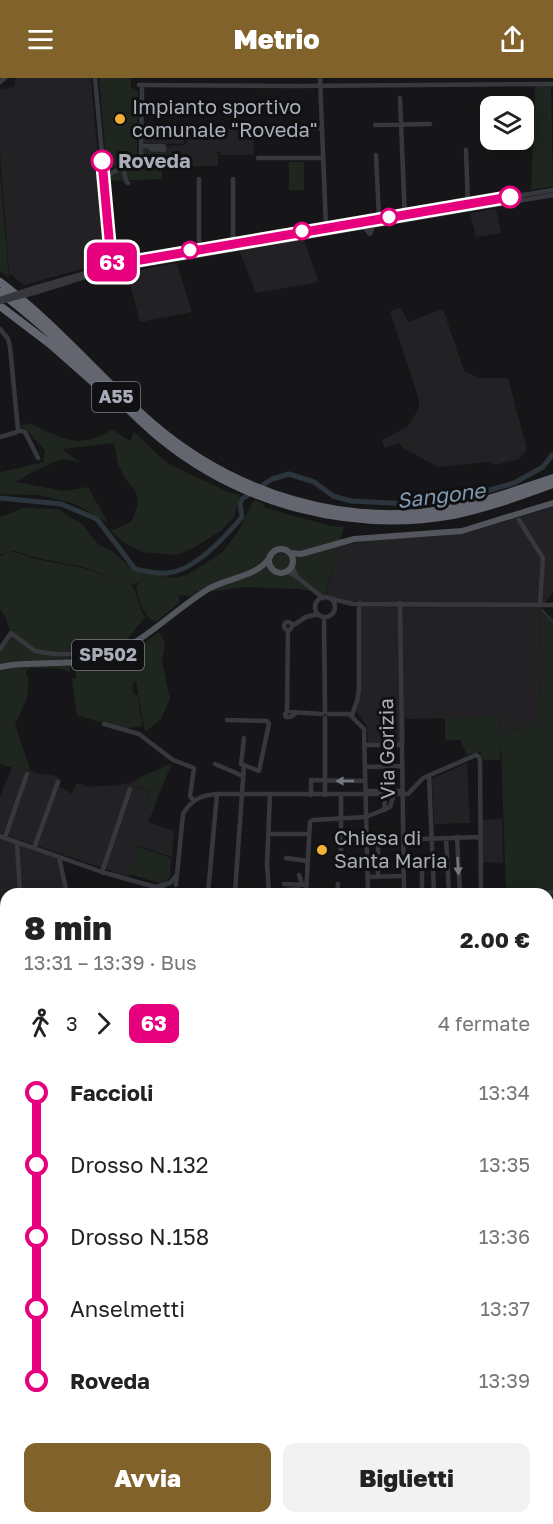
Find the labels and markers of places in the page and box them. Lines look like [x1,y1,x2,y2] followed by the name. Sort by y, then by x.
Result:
[132,94,318,141] place label: Impianto sportivo comunale "Roveda"
[113,112,127,126] marker: Impianto sportivo comunale "Roveda"
[118,148,191,172] place label: Roveda
[91,150,113,172] marker: Roveda
[499,186,521,208] unlabelled marker
[380,208,398,226] unlabelled marker
[293,222,311,240] unlabelled marker
[181,241,199,259] unlabelled marker
[334,825,447,872] place label: Chiesa di Santa Maria
[315,843,329,857] marker: Chiesa di Santa Maria

